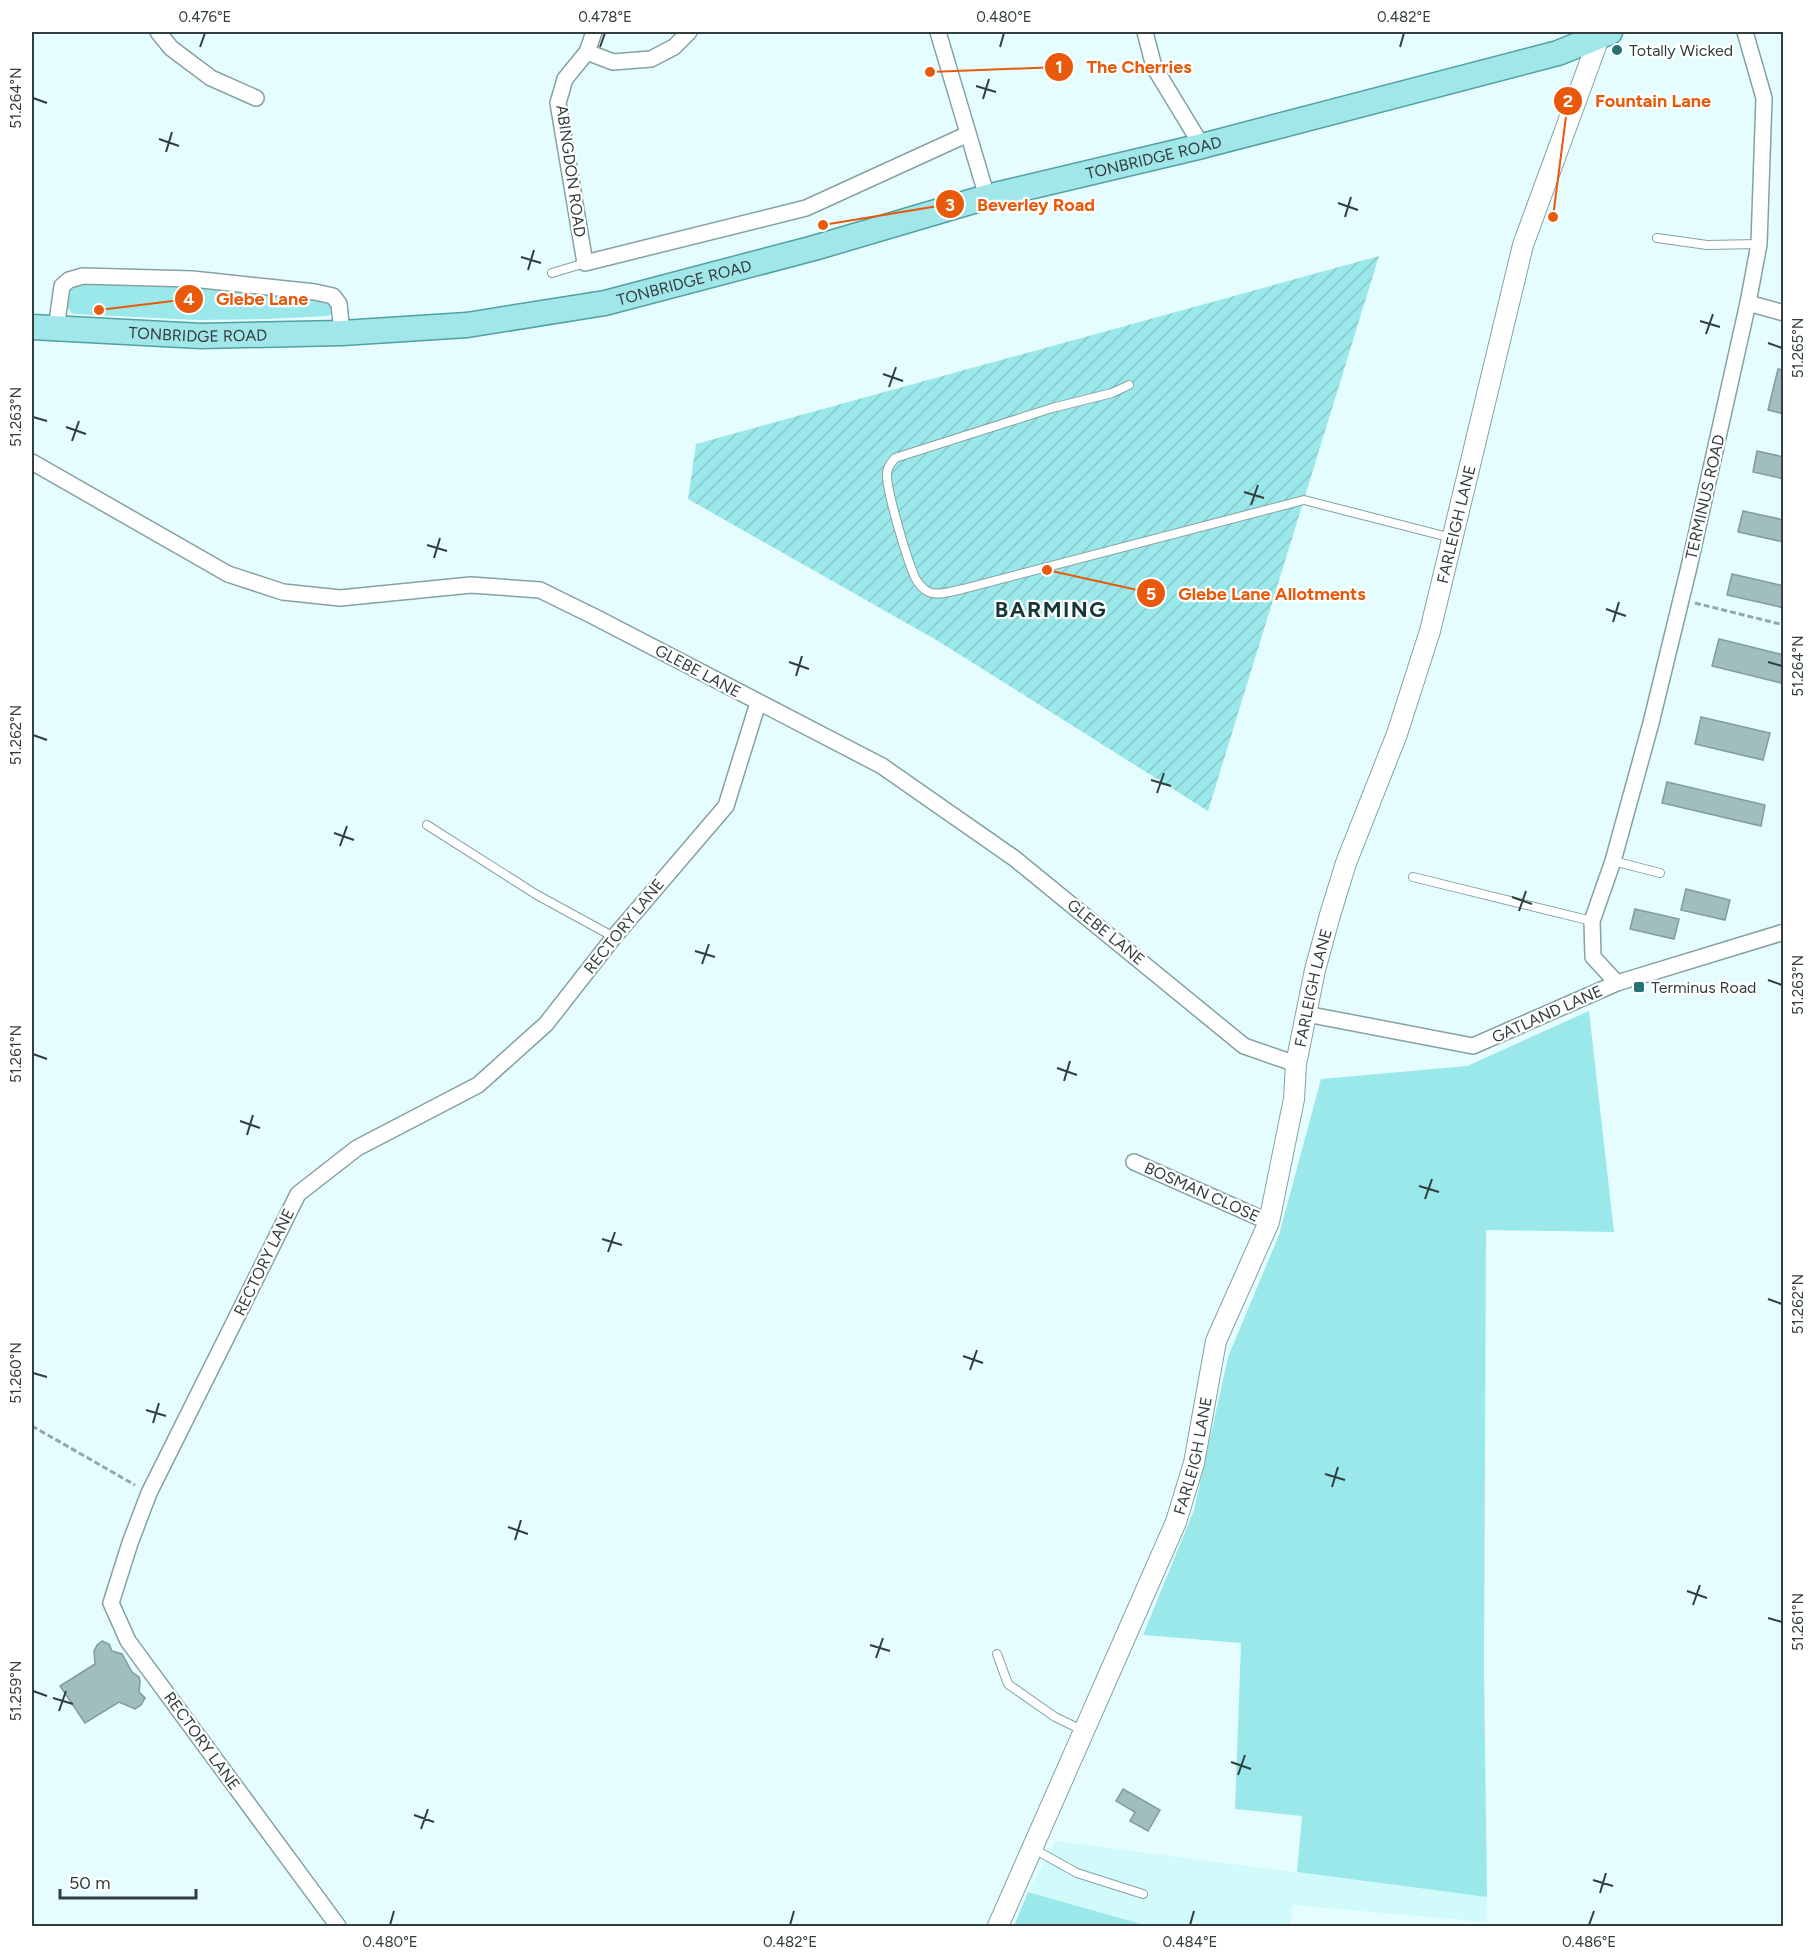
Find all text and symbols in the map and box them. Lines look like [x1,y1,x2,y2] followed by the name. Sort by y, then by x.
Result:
[178,8,232,26] text: 0.476°E
[578,8,632,26] text: 0.478°E
[976,8,1032,26] text: 0.480°E
[1377,8,1431,26] text: 0.482°E
[1629,41,1733,60] place label: Totally Wicked
[1610,43,1624,57] marker: Totally Wicked
[1044,49,1203,85] callout: The Cherries
[1055,56,1063,78] text: 1
[1086,56,1192,78] text: The Cherries
[7,67,25,129] text: 51.264°N
[1553,83,1723,119] callout: Fountain Lane
[1563,90,1573,112] text: 2
[1595,90,1711,112] text: Fountain Lane
[552,104,590,238] street label: ABINGDON ROAD
[1084,132,1223,183] street label: TONBRIDGE ROAD
[935,186,1107,222] callout: Beverley Road
[945,194,955,216] text: 3
[977,194,1095,216] text: Beverley Road
[615,255,754,309] street label: TONBRIDGE ROAD
[174,281,320,317] callout: Glebe Lane
[183,288,195,310] text: 4
[216,288,308,310] text: Glebe Lane
[1789,318,1807,378] text: 51.265°N
[128,323,267,346] street label: TONBRIDGE ROAD
[7,387,25,447] text: 51.263°N
[1681,433,1729,561] street label: TERMINUS ROAD
[1432,463,1479,585] street label: FARLEIGH LANE
[1136,575,1377,611] callout: Glebe Lane Allotments
[1146,583,1156,605] text: 5
[1178,583,1366,605] text: Glebe Lane Allotments
[995,596,1107,623] district label: BARMING
[1789,635,1807,697] text: 51.264°N
[652,641,744,701] street label: GLEBE LANE
[7,705,25,765] text: 51.262°N
[580,875,668,977] street label: RECTORY LANE
[1063,895,1149,969] street label: GLEBE LANE
[1290,926,1335,1049] street label: FARLEIGH LANE
[1789,955,1807,1015] text: 51.263°N
[1651,978,1756,997] place label: Terminus Road
[1632,980,1646,994] marker: Terminus Road
[1489,981,1605,1047] street label: GATLAND LANE
[7,1025,25,1083] text: 51.261°N
[1141,1158,1263,1226] street label: BOSMAN CLOSE
[230,1205,298,1319] street label: RECTORY LANE
[1789,1274,1807,1334] text: 51.262°N
[7,1342,25,1404] text: 51.260°N
[1169,1395,1215,1517] street label: FARLEIGH LANE
[1789,1593,1807,1651] text: 51.261°N
[7,1661,25,1721] text: 51.259°N
[160,1688,244,1794] street label: RECTORY LANE
[60,1862,196,1900] scale bar
[69,1872,111,1894] text: 50 m
[362,1933,418,1951] text: 0.480°E
[763,1933,817,1951] text: 0.482°E
[1163,1933,1218,1951] text: 0.484°E
[1562,1933,1616,1951] text: 0.486°E

